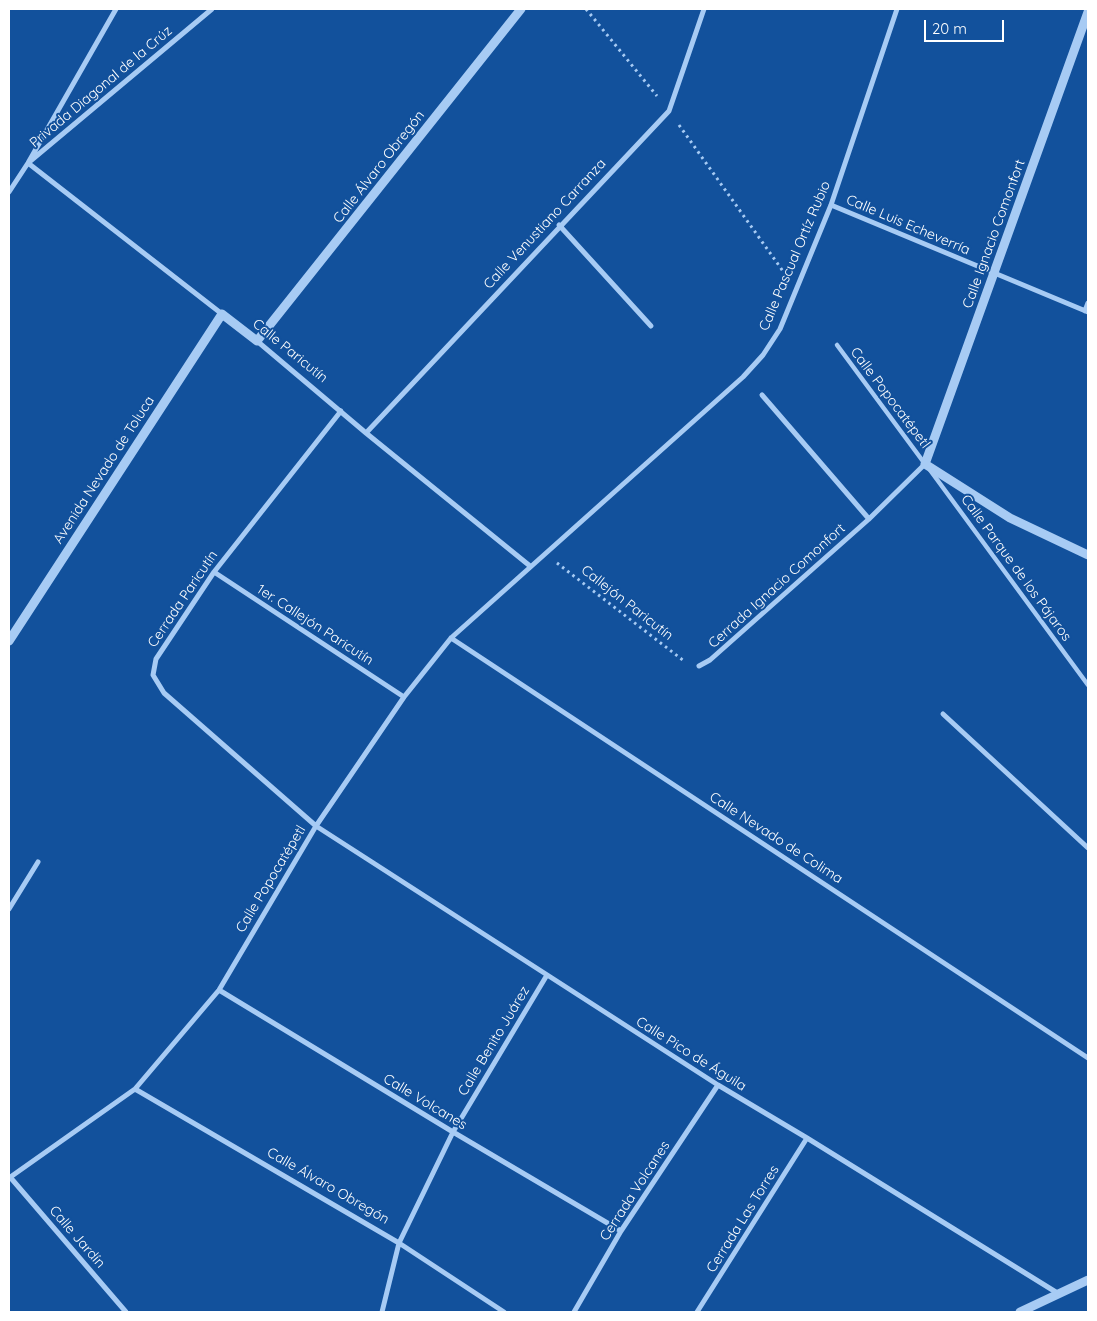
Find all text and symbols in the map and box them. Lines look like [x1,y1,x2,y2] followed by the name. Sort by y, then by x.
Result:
[927,10,1007,42] scale bar
[932,19,967,38] text: 20 m
[27,23,175,151] street label: Privada Diagonal de la Crúz
[330,107,428,227] street label: Calle Álvaro Obregón
[480,155,610,293] street label: Calle Venustiano Carranza
[959,157,1029,311] street label: Calle Ignacio Comonfort
[756,179,834,333] street label: Calle Pascual Ortíz Rubio
[844,191,972,259] street label: Calle Luis Echeverría
[249,316,331,386] street label: Calle Paricutín
[847,344,933,452] street label: Calle Popocatépetl
[50,393,158,547] street label: Avenida Nevado de Toluca
[957,491,1075,645] street label: Calle Parque de los Pájaros
[705,520,849,652] street label: Cerrada Ignacio Comonfort
[144,547,222,651] street label: Cerrada Paricutín
[578,562,676,644] street label: Callejón Paricutín
[254,581,376,669] street label: 1er. Callejón Paricutín
[706,789,846,887] street label: Calle Nevado de Colima
[232,822,310,936] street label: Calle Popocatépetl
[455,983,533,1099] street label: Calle Benito Juárez
[633,1013,749,1095] street label: Calle Pico de Águila
[380,1070,470,1134] street label: Calle Volcanes
[596,1138,674,1244] street label: Cerrada Volcanes
[264,1144,392,1228] street label: Calle Álvaro Obregón
[703,1162,783,1276] street label: Cerrada Las Torres
[45,1203,109,1271] street label: Calle Jardín

